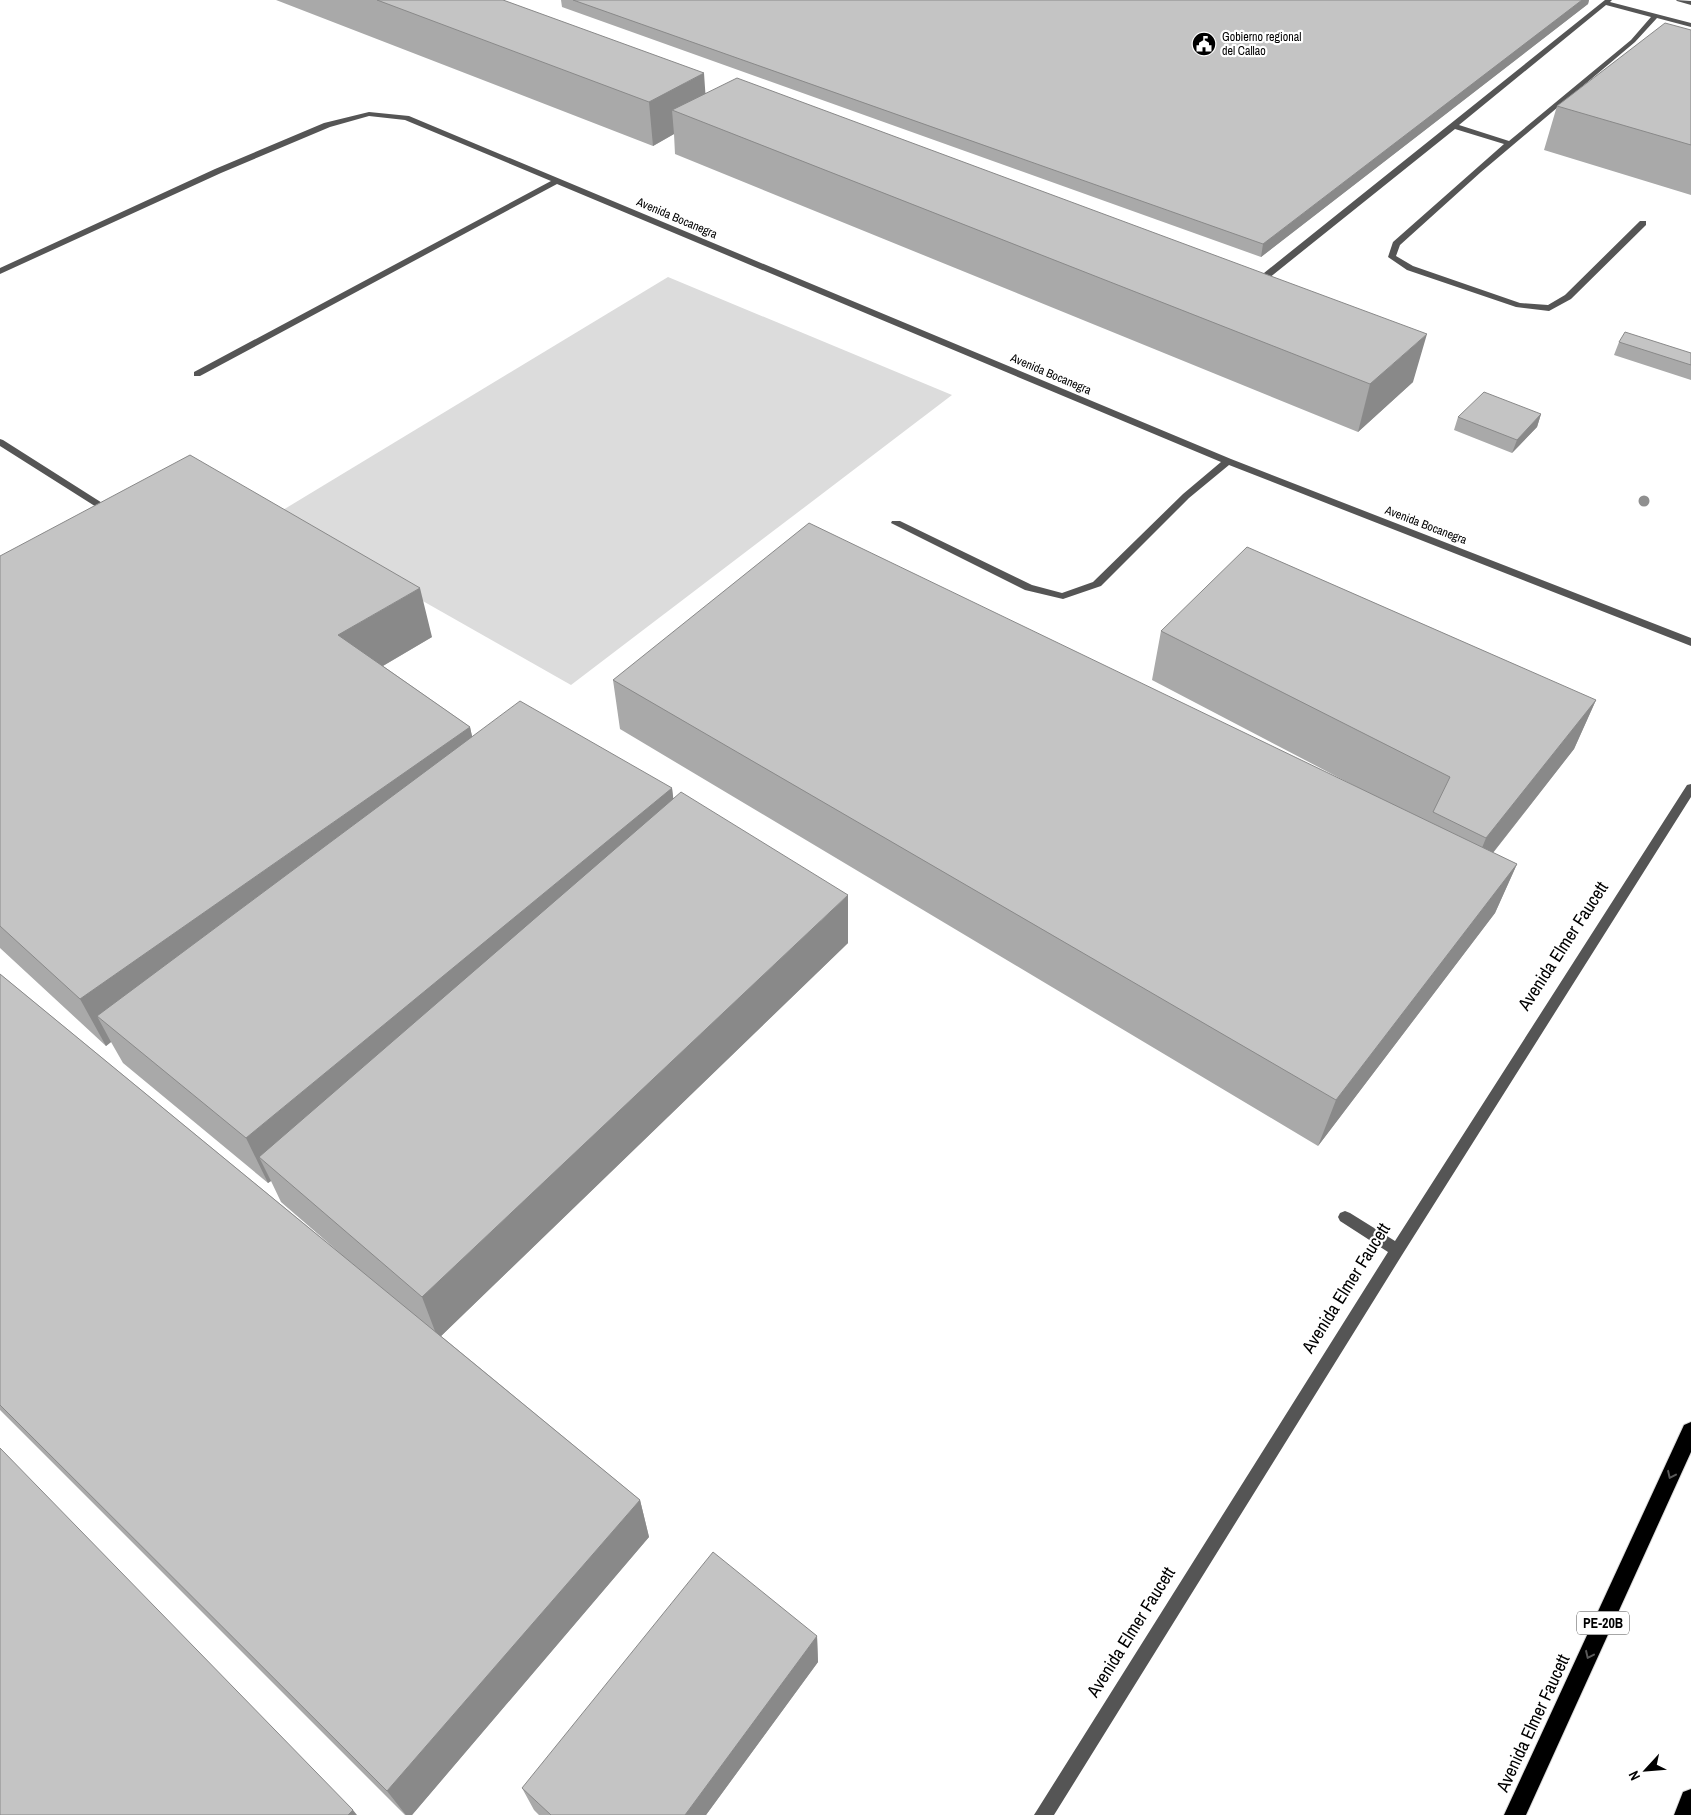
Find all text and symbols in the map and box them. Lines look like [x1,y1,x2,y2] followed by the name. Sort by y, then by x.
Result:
[1222,29,1301,59] place label: Gobierno regional del Callao
[1191,31,1217,57] public building icon: Gobierno regional del Callao
[633,193,720,242] street label: Avenida Bocanegra
[1007,349,1094,398] street label: Avenida Bocanegra
[1382,502,1470,548] street label: Avenida Bocanegra
[1511,876,1614,1016] street label: Avenida Elmer Faucett
[1295,1218,1396,1358] street label: Avenida Elmer Faucett
[1666,1470,1677,1479] one-way arrow
[1080,1562,1181,1702] street label: Avenida Elmer Faucett
[1577,1612,1629,1635] road number: PE-20B
[1489,1650,1575,1797] street label: Avenida Elmer Faucett
[1584,1650,1595,1659] one-way arrow
[1621,1745,1671,1795] north arrow
[1624,1768,1644,1783] text: N

